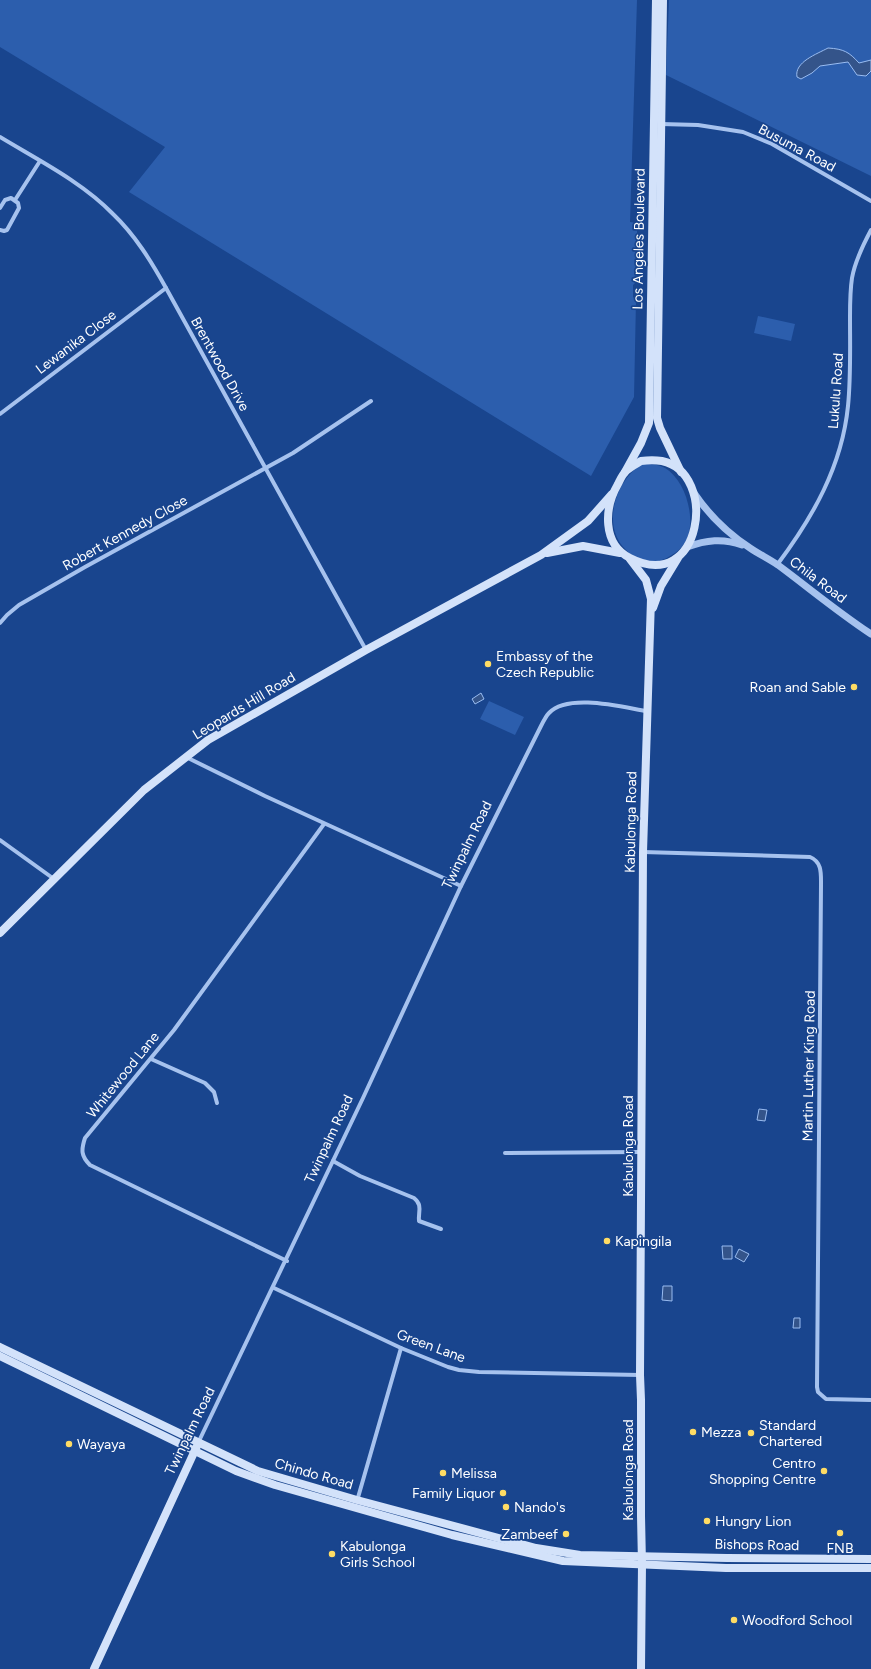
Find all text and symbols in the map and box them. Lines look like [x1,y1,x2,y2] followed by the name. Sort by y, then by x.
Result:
[755,120,839,176] street label: Busuma Road
[629,168,649,310] street label: Los Angeles Boulevard
[32,306,120,378] street label: Lewanika Close
[187,314,253,414] street label: Brentwood Drive
[825,352,847,430] street label: Lukulu Road
[60,491,191,574] street label: Robert Kennedy Close
[786,553,850,607] street label: Chila Road
[496,648,594,681] place label: Embassy of the Czech Republic
[483,659,493,669] marker: Embassy of the Czech Republic
[189,669,299,743] street label: Leopards Hill Road
[749,679,846,696] place label: Roan and Sable
[849,682,859,692] marker: Roan and Sable
[622,771,640,873] street label: Kabulonga Road
[438,798,496,892] street label: Twinpalm Road
[799,990,819,1142] street label: Martin Luther King Road
[83,1028,163,1121] street label: Whitewood Lane
[301,1092,357,1186] street label: Twinpalm Road
[620,1095,637,1197] street label: Kabulonga Road
[615,1233,672,1250] place label: Kapingila
[602,1236,612,1246] marker: Kapingila
[394,1326,468,1366] street label: Green Lane
[161,1384,219,1478] street label: Twinpalm Road
[759,1417,822,1450] place label: Standard Chartered
[620,1419,637,1521] street label: Kabulonga Road
[701,1424,741,1441] place label: Mezza
[688,1427,698,1437] marker: Mezza
[746,1428,756,1438] marker: Standard Chartered
[77,1436,125,1453] place label: Wayaya
[64,1439,74,1449] marker: Wayaya
[273,1455,355,1493] street label: Chindo Road
[709,1455,816,1488] place label: Centro Shopping Centre
[451,1465,497,1482] place label: Melissa
[819,1466,829,1476] marker: Centro Shopping Centre
[438,1468,448,1478] marker: Melissa
[412,1485,495,1502] place label: Family Liquor
[498,1488,508,1498] marker: Family Liquor
[514,1499,565,1516] place label: Nando's
[501,1502,511,1512] marker: Nando's
[715,1513,792,1530] place label: Hungry Lion
[702,1516,712,1526] marker: Hungry Lion
[501,1526,559,1543] place label: Zambeef
[835,1528,845,1538] marker: FNB
[561,1529,571,1539] marker: Zambeef
[714,1536,800,1554] street label: Bishops Road
[340,1538,415,1571] place label: Kabulonga Girls School
[827,1540,854,1557] place label: FNB
[327,1549,337,1559] marker: Kabulonga Girls School
[742,1612,852,1629] place label: Woodford School
[729,1615,739,1625] marker: Woodford School

